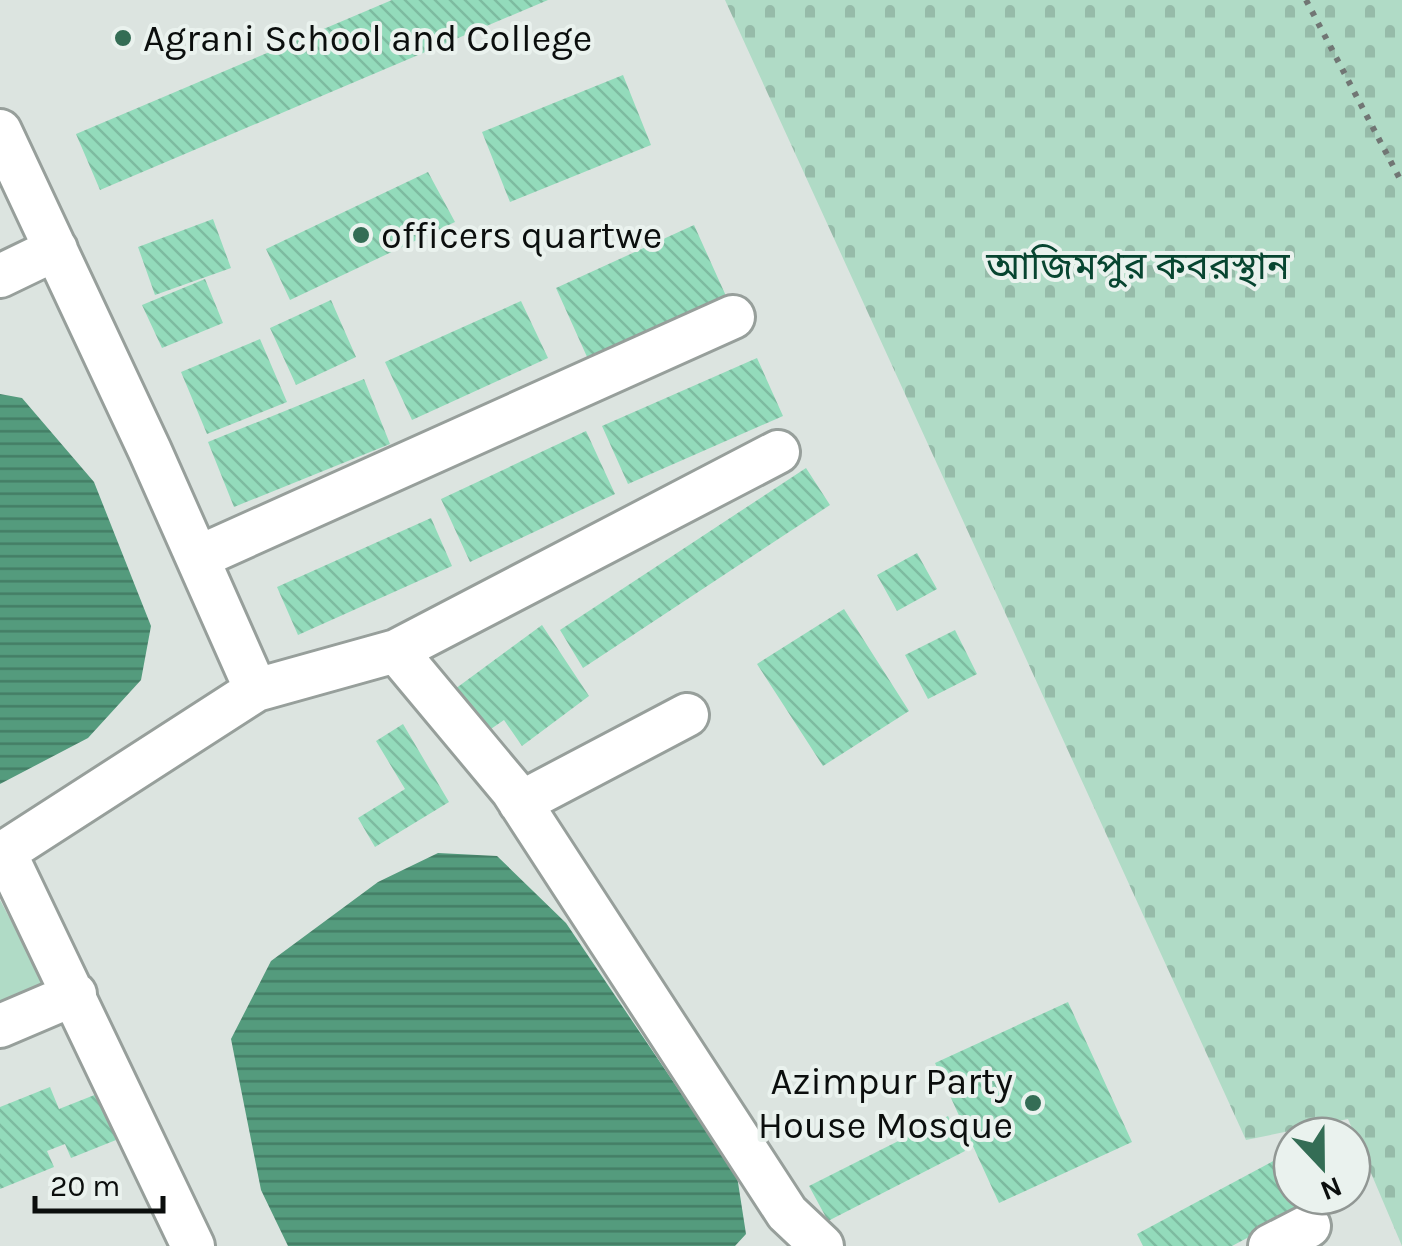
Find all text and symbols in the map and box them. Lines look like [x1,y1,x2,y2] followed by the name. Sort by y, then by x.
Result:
[143,16,592,61] place label: Agrani School and College
[112,27,134,49] marker: Agrani School and College
[381,213,662,258] place label: officers quartwe
[350,224,372,246] marker: officers quartwe
[985,244,1291,289] park label: আজিমপুর কবরস্থান
[758,1059,1013,1148] place label: Azimpur Party House Mosque
[1022,1092,1044,1114] marker: Azimpur Party House Mosque
[1272,1116,1372,1216] north arrow
[35,1151,162,1213] scale bar
[50,1168,120,1204] text: 20 m
[1316,1170,1347,1208] text: N

